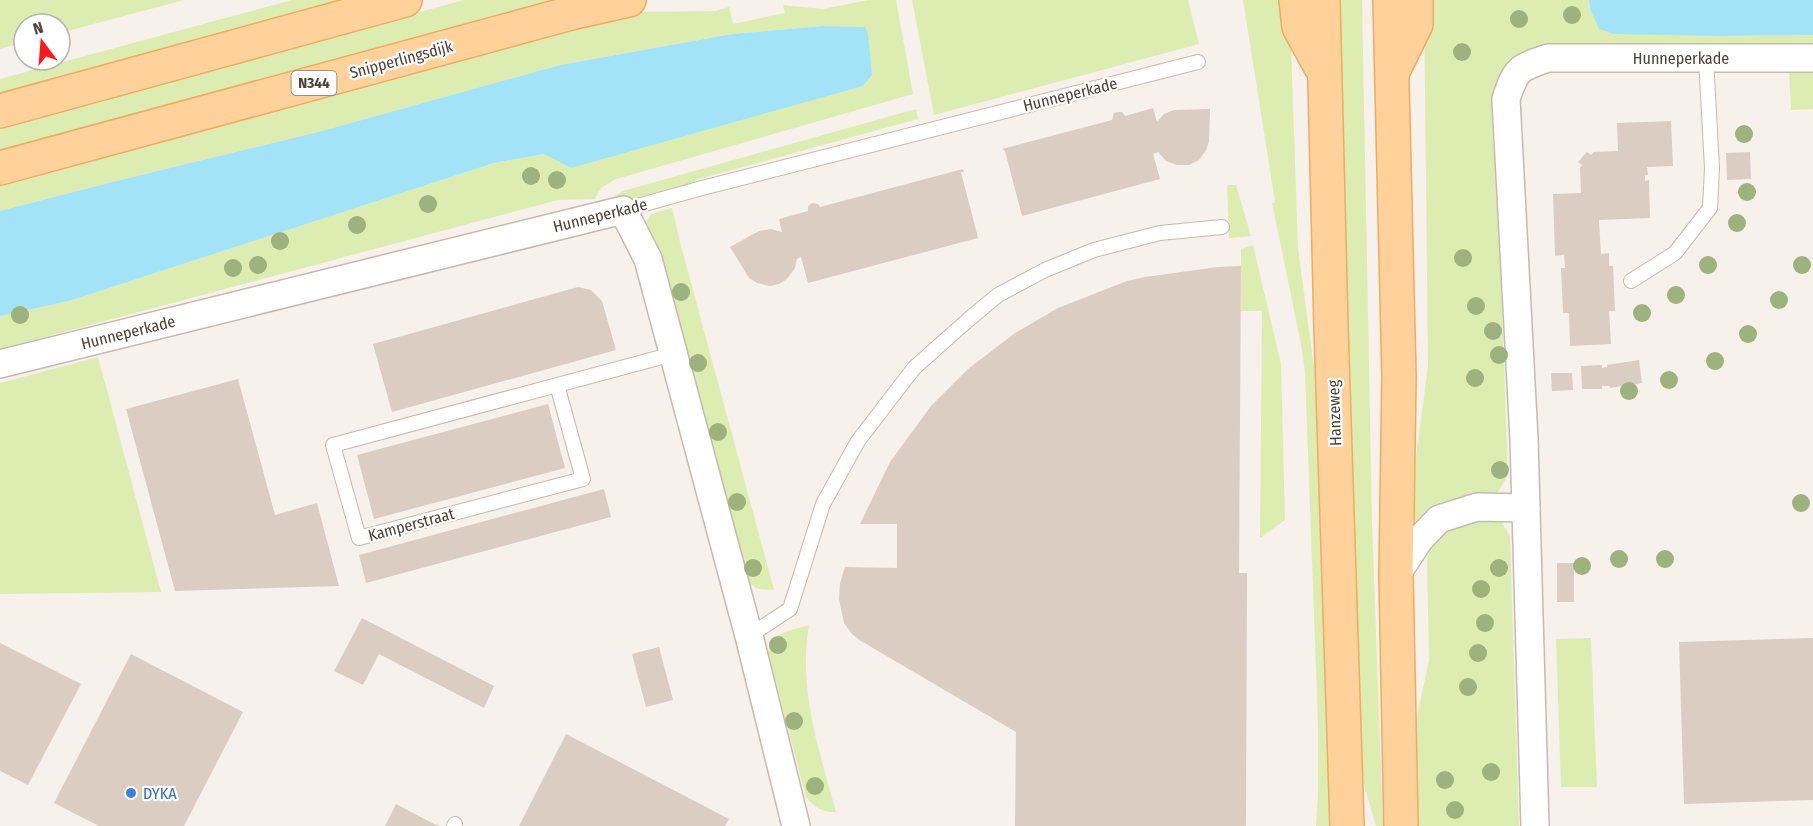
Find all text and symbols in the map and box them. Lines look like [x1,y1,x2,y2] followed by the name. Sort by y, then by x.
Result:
[12,12,72,72] north arrow
[31,18,45,39] text: N
[348,36,455,82] street label: Snipperlingsdijk
[1633,49,1729,68] street label: Hunneperkade
[292,71,336,95] road number: N344
[1021,74,1119,115] street label: Hunneperkade
[551,195,649,236] street label: Hunneperkade
[79,312,177,353] street label: Hunneperkade
[1324,379,1345,446] street label: Hanzeweg
[366,504,457,545] street label: Kamperstraat
[143,784,177,803] place label: DYKA
[124,786,138,800] marker: DYKA

